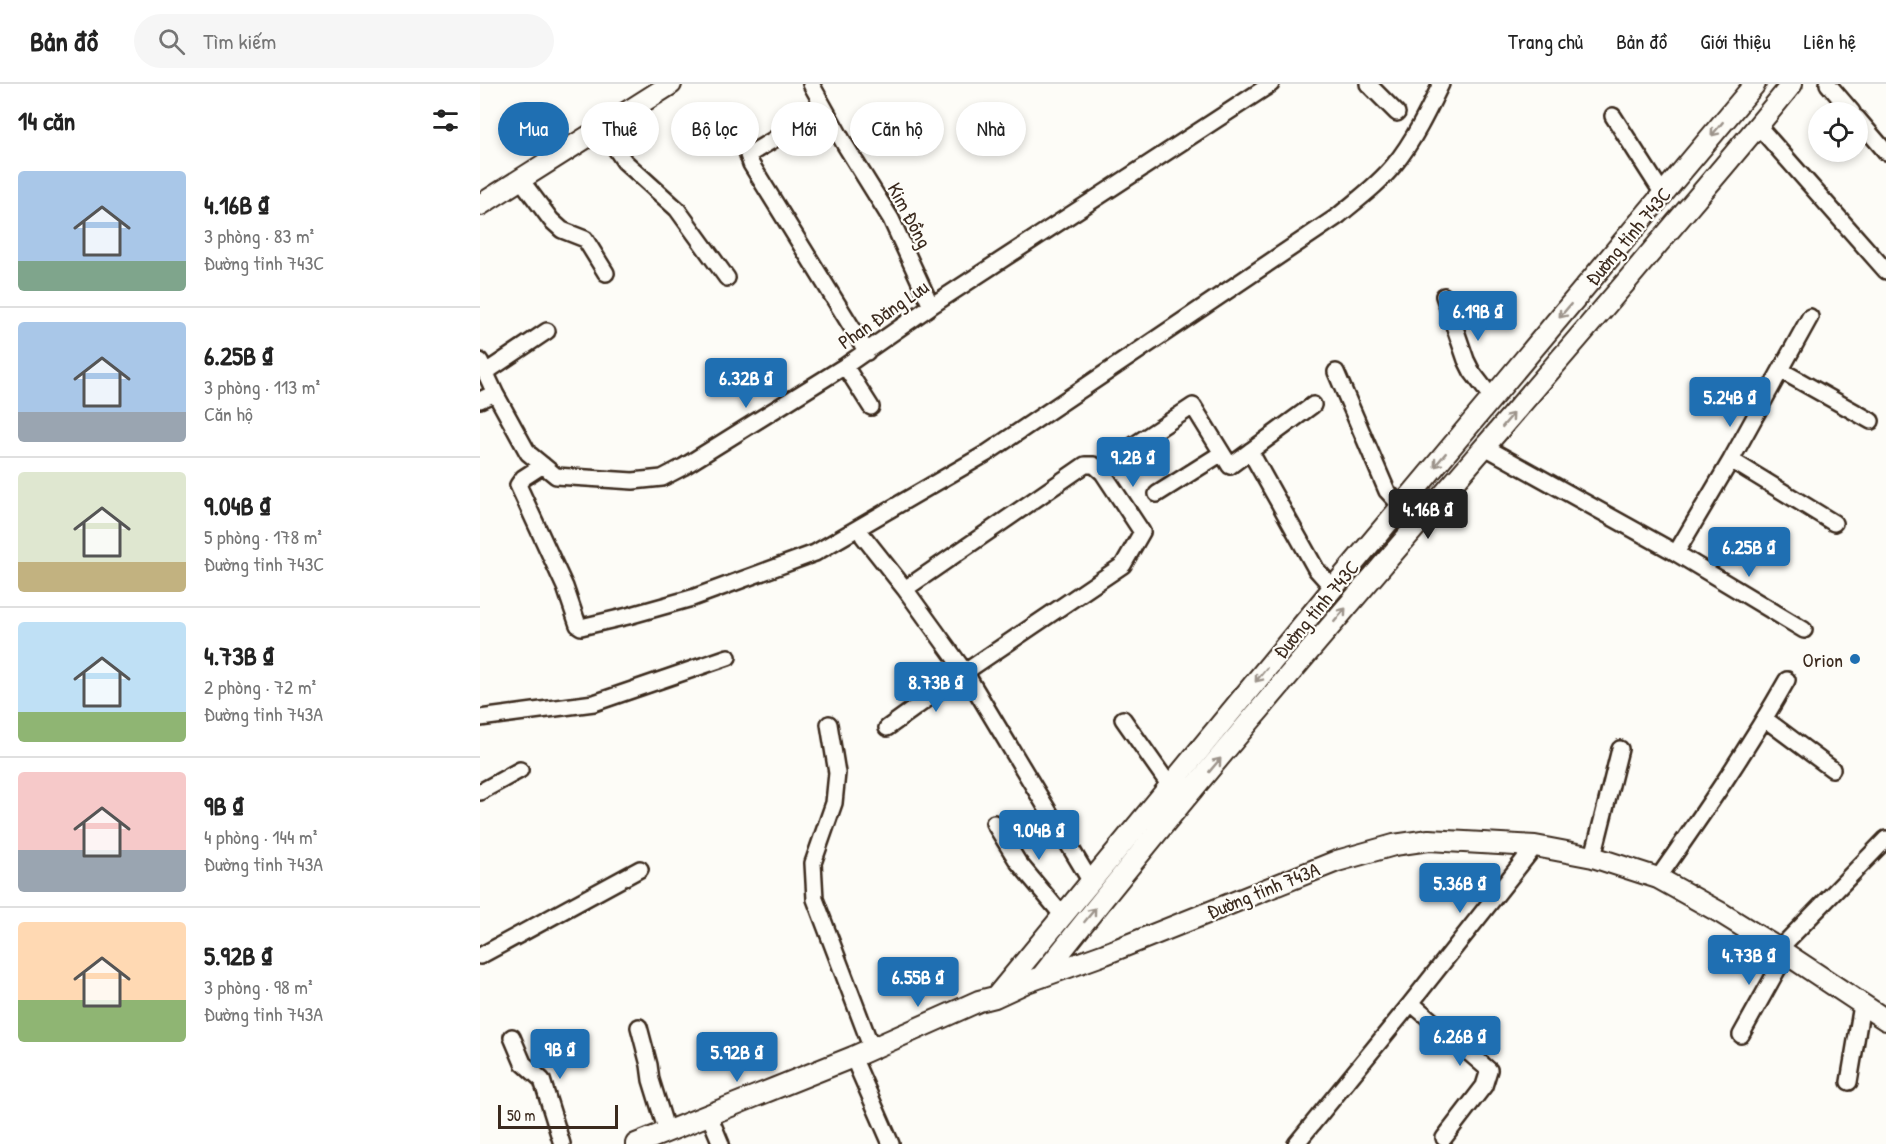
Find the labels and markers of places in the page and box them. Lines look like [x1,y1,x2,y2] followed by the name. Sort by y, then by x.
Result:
[1423,291,1533,342] pin: 6.19B ₫
[691,358,801,409] pin: 6.32B ₫
[1675,377,1785,428] pin: 5.24B ₫
[1084,437,1182,488] pin: 9.2B ₫
[1373,489,1483,540] pin: 4.16B ₫
[1694,527,1804,578] pin: 6.25B ₫
[1803,646,1843,673] place label: Orion
[1848,652,1862,666] marker: Orion
[881,662,991,713] pin: 8.73B ₫
[984,810,1094,861] pin: 9.04B ₫
[1405,863,1515,914] pin: 5.36B ₫
[1694,935,1804,986] pin: 4.73B ₫
[863,957,973,1008] pin: 6.55B ₫
[1405,1016,1515,1067] pin: 6.26B ₫
[524,1029,596,1080] pin: 9B ₫
[682,1032,792,1083] pin: 5.92B ₫

